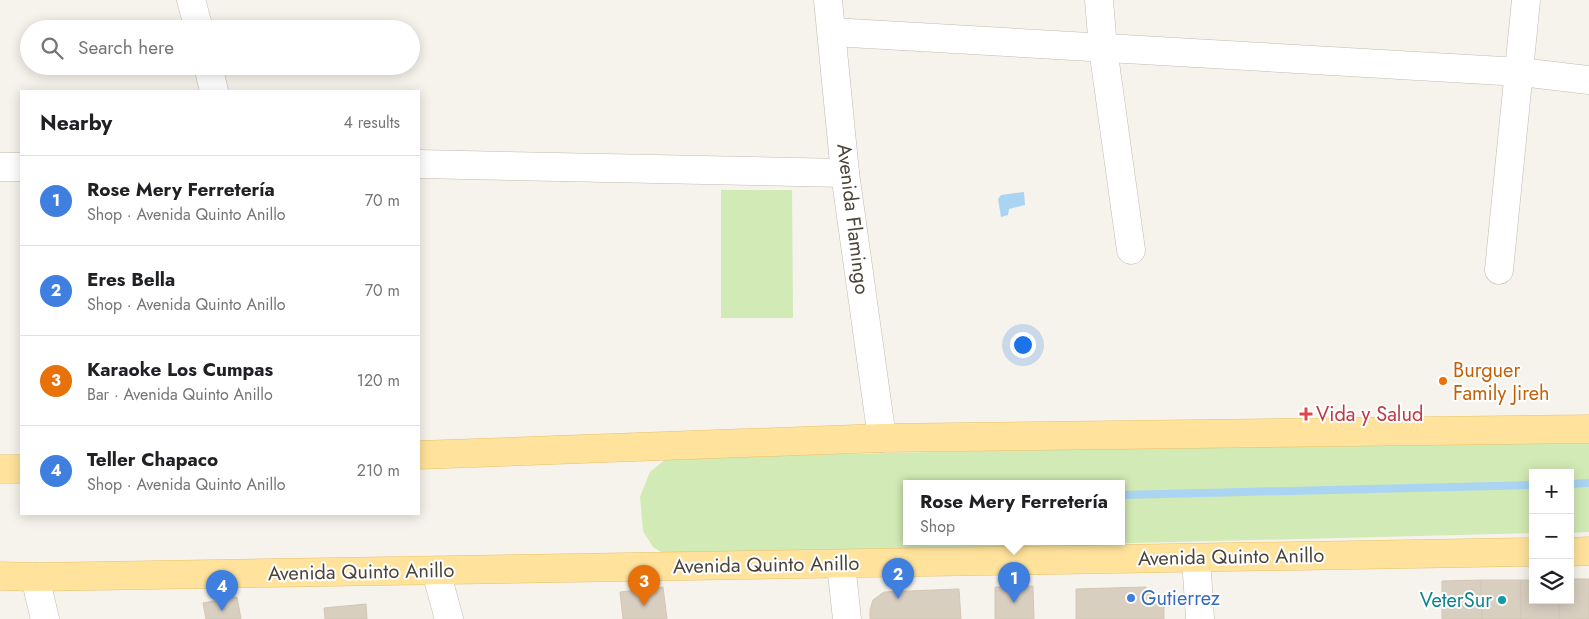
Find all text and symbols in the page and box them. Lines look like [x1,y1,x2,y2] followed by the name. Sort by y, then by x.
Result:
[20,20,420,75] search box
[38,34,66,62] icon: search
[78,34,174,61] text: Search here
[40,108,112,138] text: Nearby
[344,111,400,134] text: 4 results
[829,142,877,296] street label: Avenida Flamingo
[87,176,275,203] text: Rose Mery Ferretería
[52,189,60,212] text: 1
[365,189,400,212] text: 70 m
[87,203,286,226] text: Shop · Avenida Quinto Anillo
[87,266,175,293] text: Eres Bella
[51,279,61,302] text: 2
[365,279,400,302] text: 70 m
[87,293,286,316] text: Shop · Avenida Quinto Anillo
[1010,332,1036,358] your location
[87,356,273,383] text: Karaoke Los Cumpas
[1453,356,1550,408] place label: Burguer Family Jireh
[51,369,61,392] text: 3
[357,369,400,392] text: 120 m
[1437,375,1449,387] marker: Burguer Family Jireh
[87,383,273,406] text: Bar · Avenida Quinto Anillo
[1316,400,1423,429] place label: Vida y Salud
[1300,408,1312,420] marker: Vida y Salud
[87,446,218,473] text: Teller Chapaco
[50,459,62,482] text: 4
[357,459,400,482] text: 210 m
[1529,469,1574,604] map controls
[1529,469,1574,514] button: +
[87,473,286,496] text: Shop · Avenida Quinto Anillo
[903,480,1125,545] popup
[920,488,1108,515] text: Rose Mery Ferretería
[1529,514,1574,559] button: −
[920,515,955,538] text: Shop
[1138,541,1325,573] street label: Avenida Quinto Anillo
[673,549,860,581] street label: Avenida Quinto Anillo
[268,556,455,588] street label: Avenida Quinto Anillo
[882,558,914,599] pin: 2
[1529,559,1574,604] button: layers
[998,562,1030,603] pin: 1
[628,565,660,606] pin: 3
[206,570,238,611] pin: 4
[1141,584,1220,613] place label: Gutierrez
[1420,586,1492,615] place label: VeterSur
[1125,592,1137,604] marker: Gutierrez
[1496,594,1508,606] marker: VeterSur

